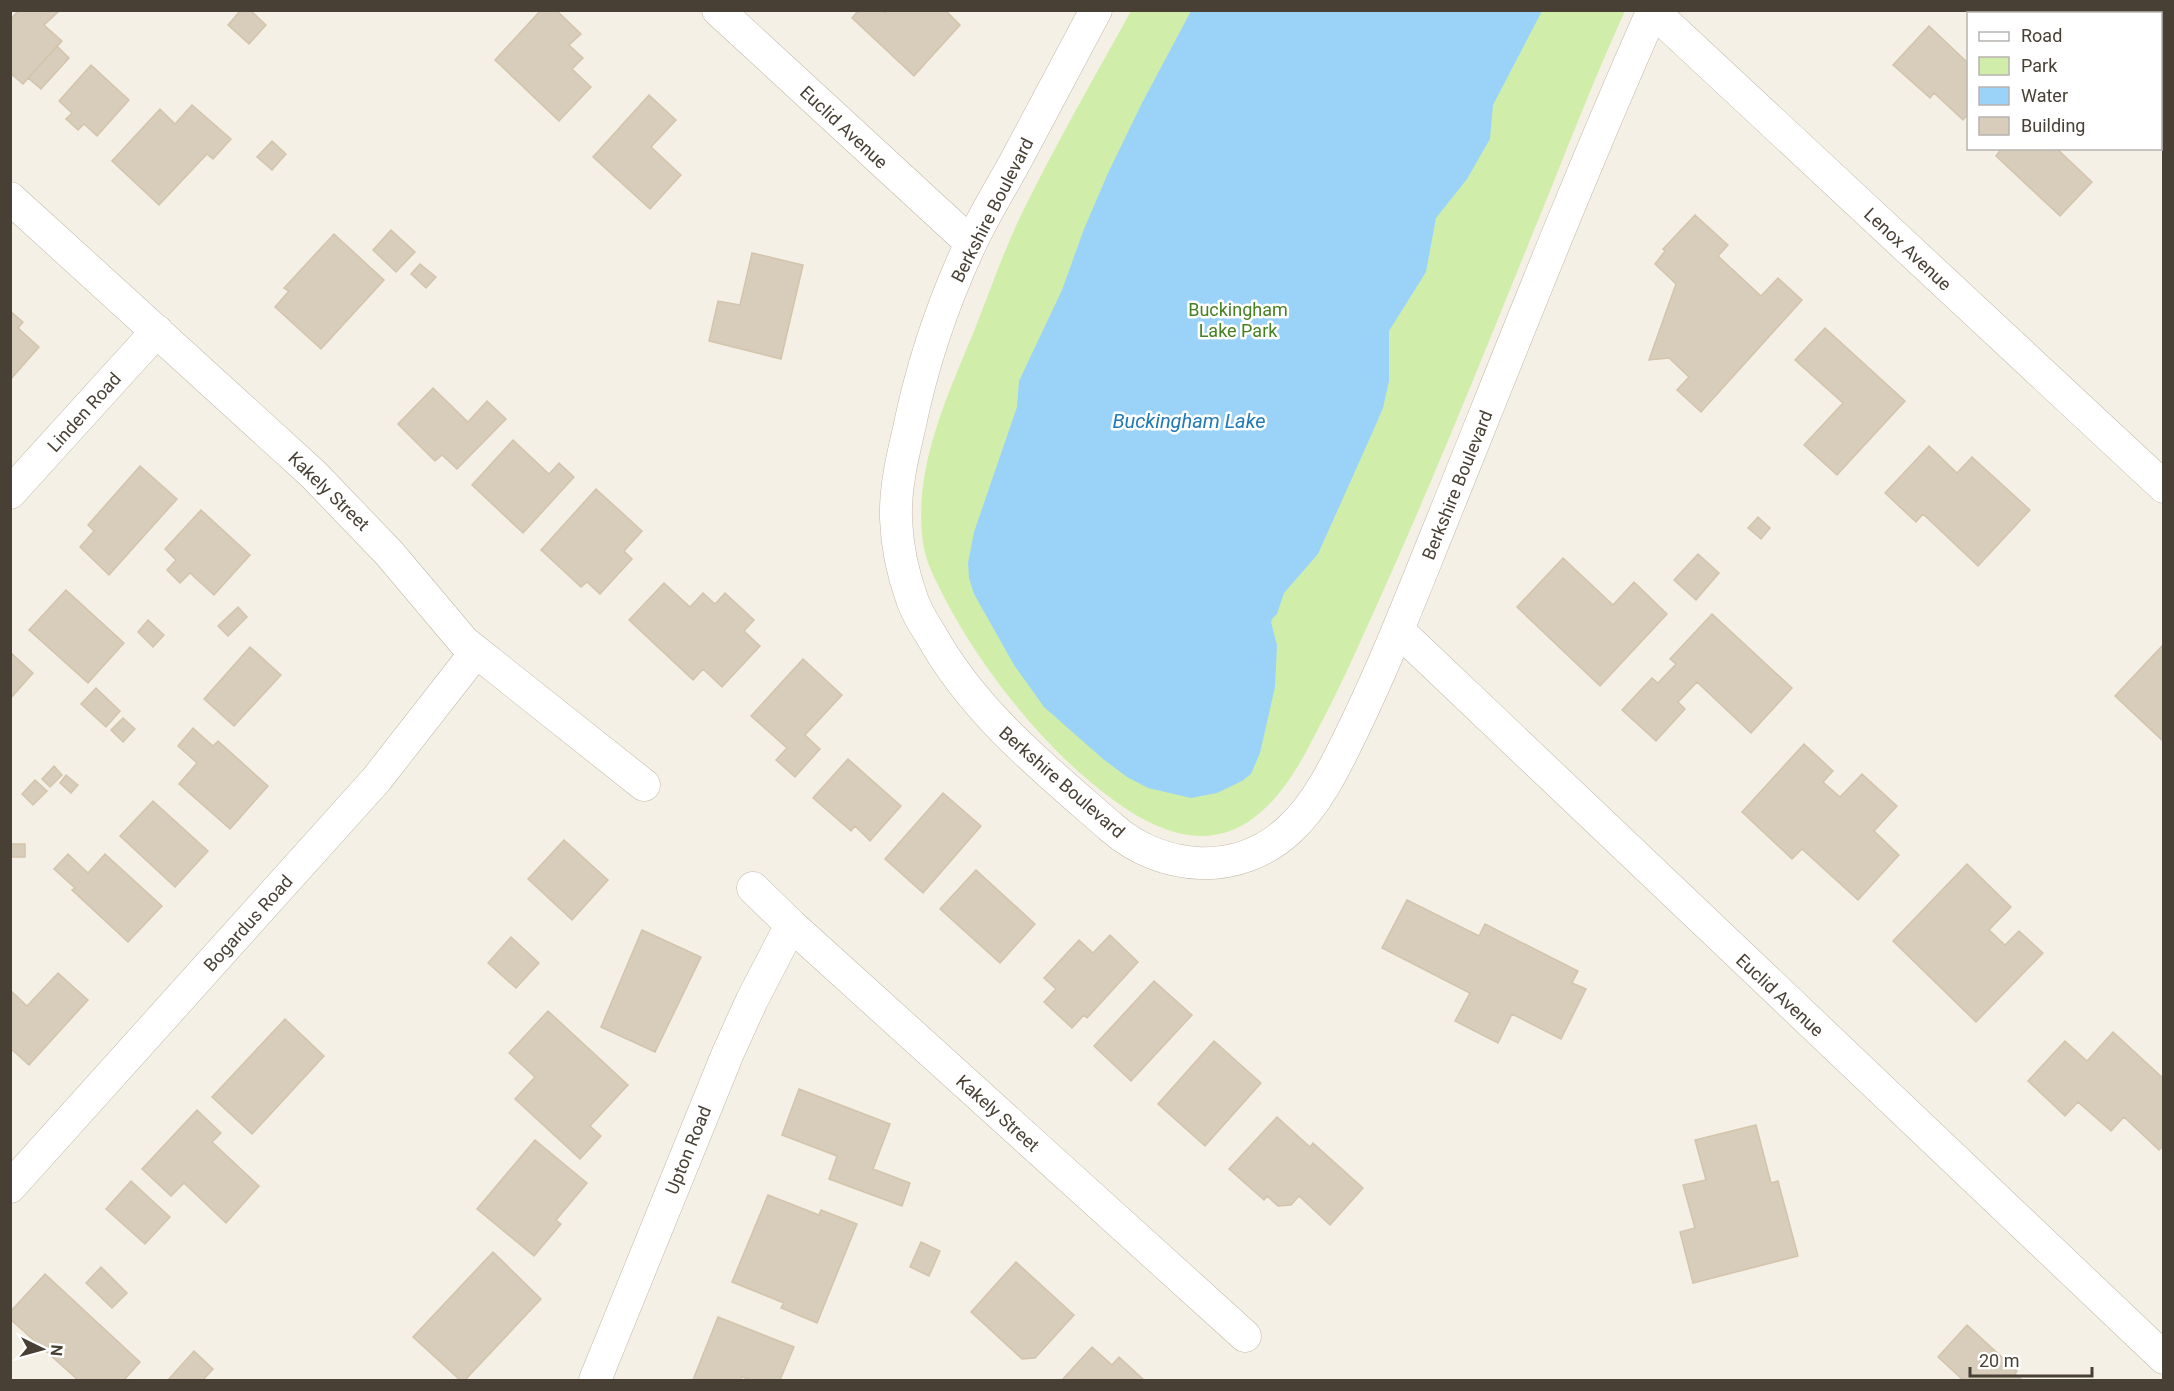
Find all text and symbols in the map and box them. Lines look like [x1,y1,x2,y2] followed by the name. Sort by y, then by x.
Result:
[1967,12,2162,150] legend
[2021,25,2062,46] text: Road
[2021,55,2058,76] text: Park
[796,81,892,173] street label: Euclid Avenue
[2021,85,2068,106] text: Water
[2021,115,2085,136] text: Building
[947,134,1037,286] street label: Berkshire Boulevard
[1860,203,1956,295] street label: Lenox Avenue
[1188,299,1288,341] park label: Buckingham Lake Park
[43,368,125,456] street label: Linden Road
[1417,407,1497,563] street label: Berkshire Boulevard
[1112,409,1266,433] water label: Buckingham Lake
[284,447,374,535] street label: Kakely Street
[995,722,1129,842] street label: Berkshire Boulevard
[199,870,297,976] street label: Bogardus Road
[1732,949,1828,1041] street label: Euclid Avenue
[952,1070,1044,1156] street label: Kakely Street
[661,1103,715,1197] street label: Upton Road
[12,1319,72,1379] north arrow
[1970,1340,2092,1378] scale bar
[46,1344,66,1357] text: N
[1979,1350,2019,1371] text: 20 m

